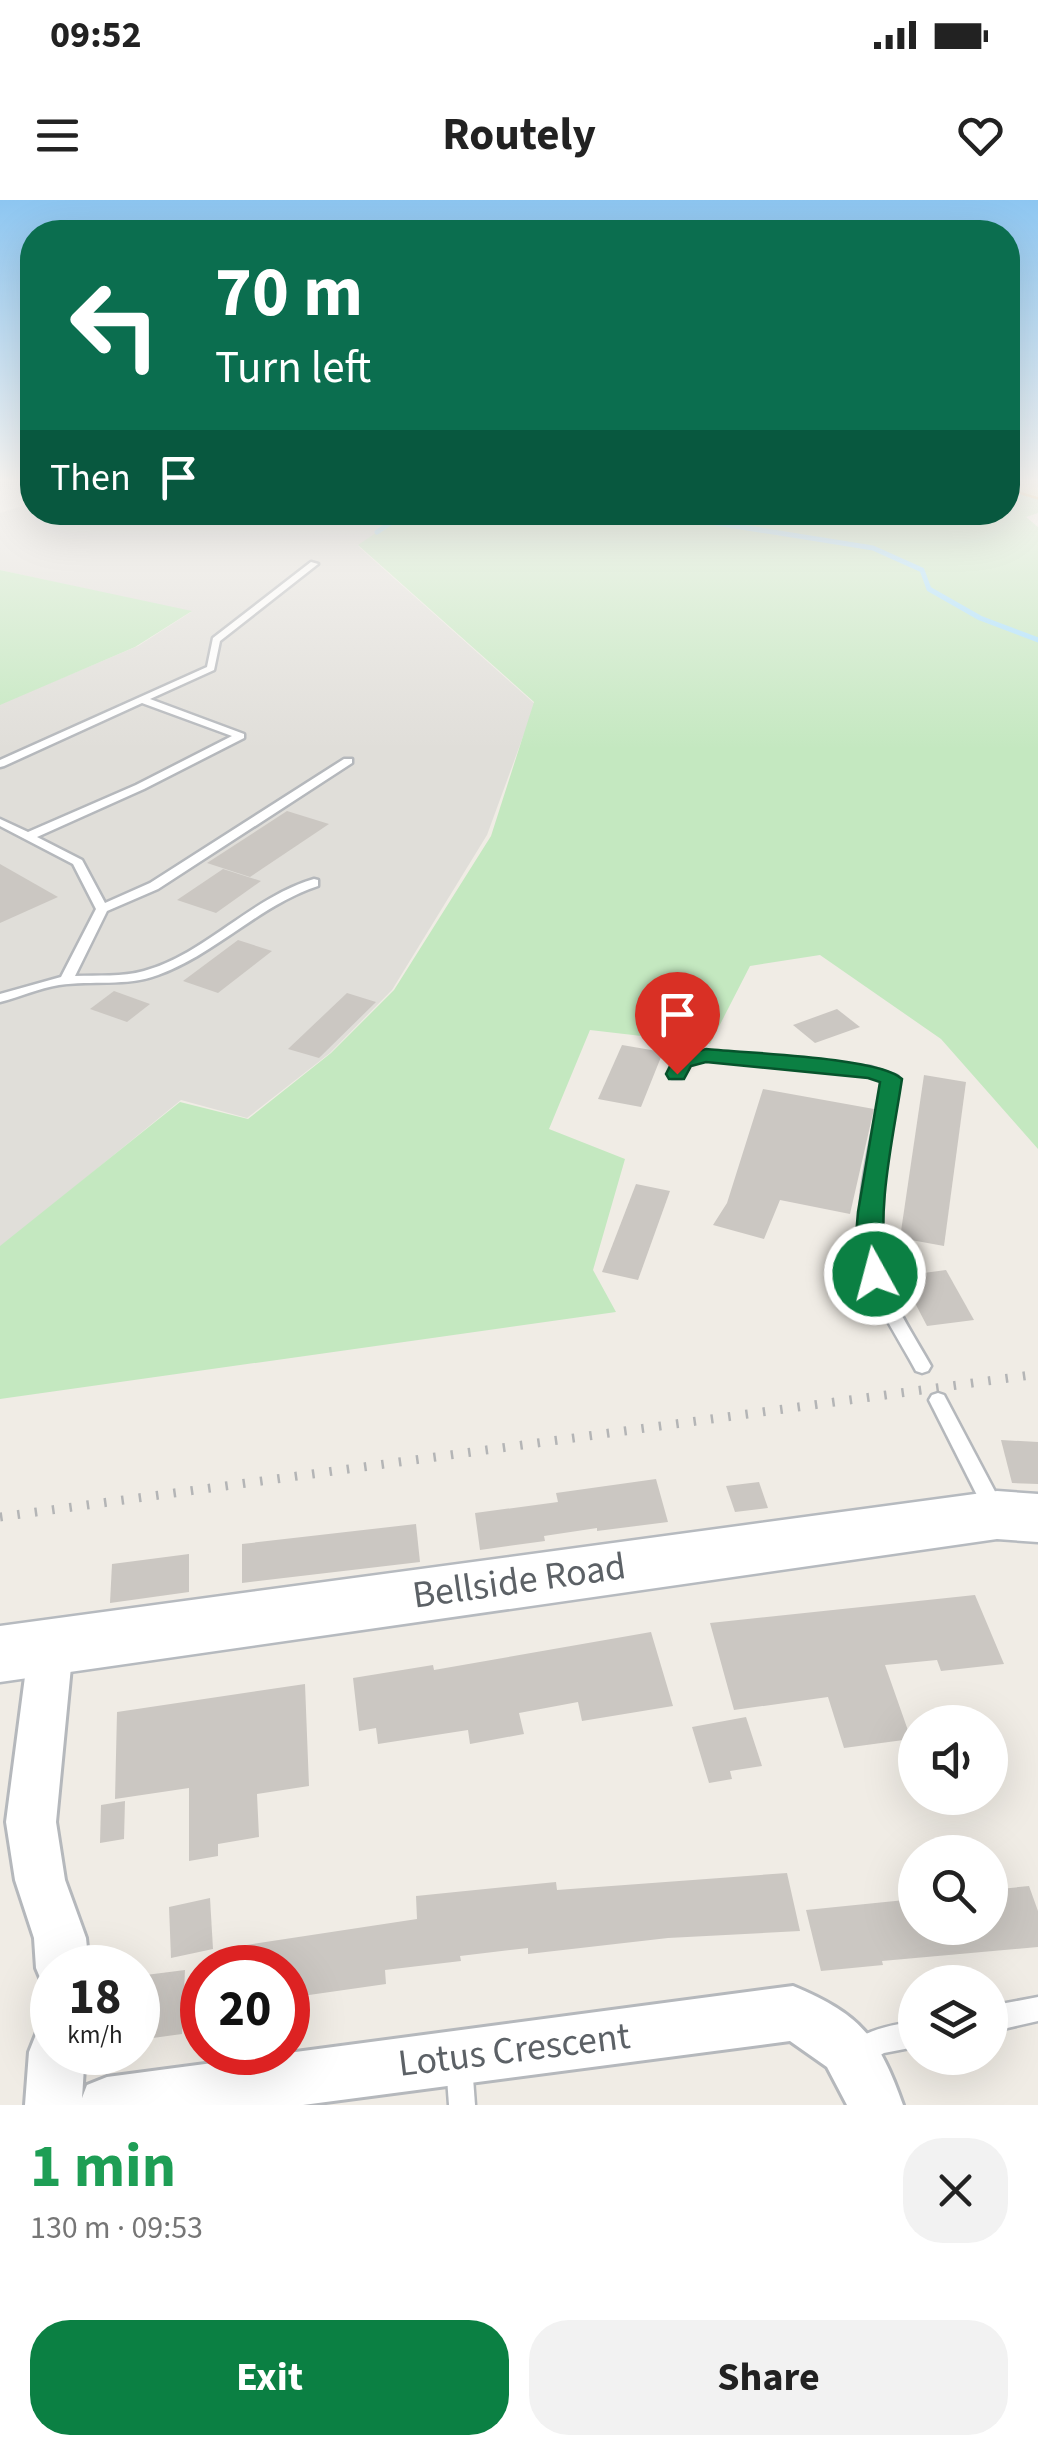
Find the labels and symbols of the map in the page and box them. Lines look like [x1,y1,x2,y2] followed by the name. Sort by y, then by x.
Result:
[635,972,720,1075] pin
[823,1222,927,1326] position arrow
[409,1539,629,1623] street label: Bellside Road
[180,1945,310,2075] speed limit sign: 20
[395,2009,633,2091] street label: Lotus Crescent

